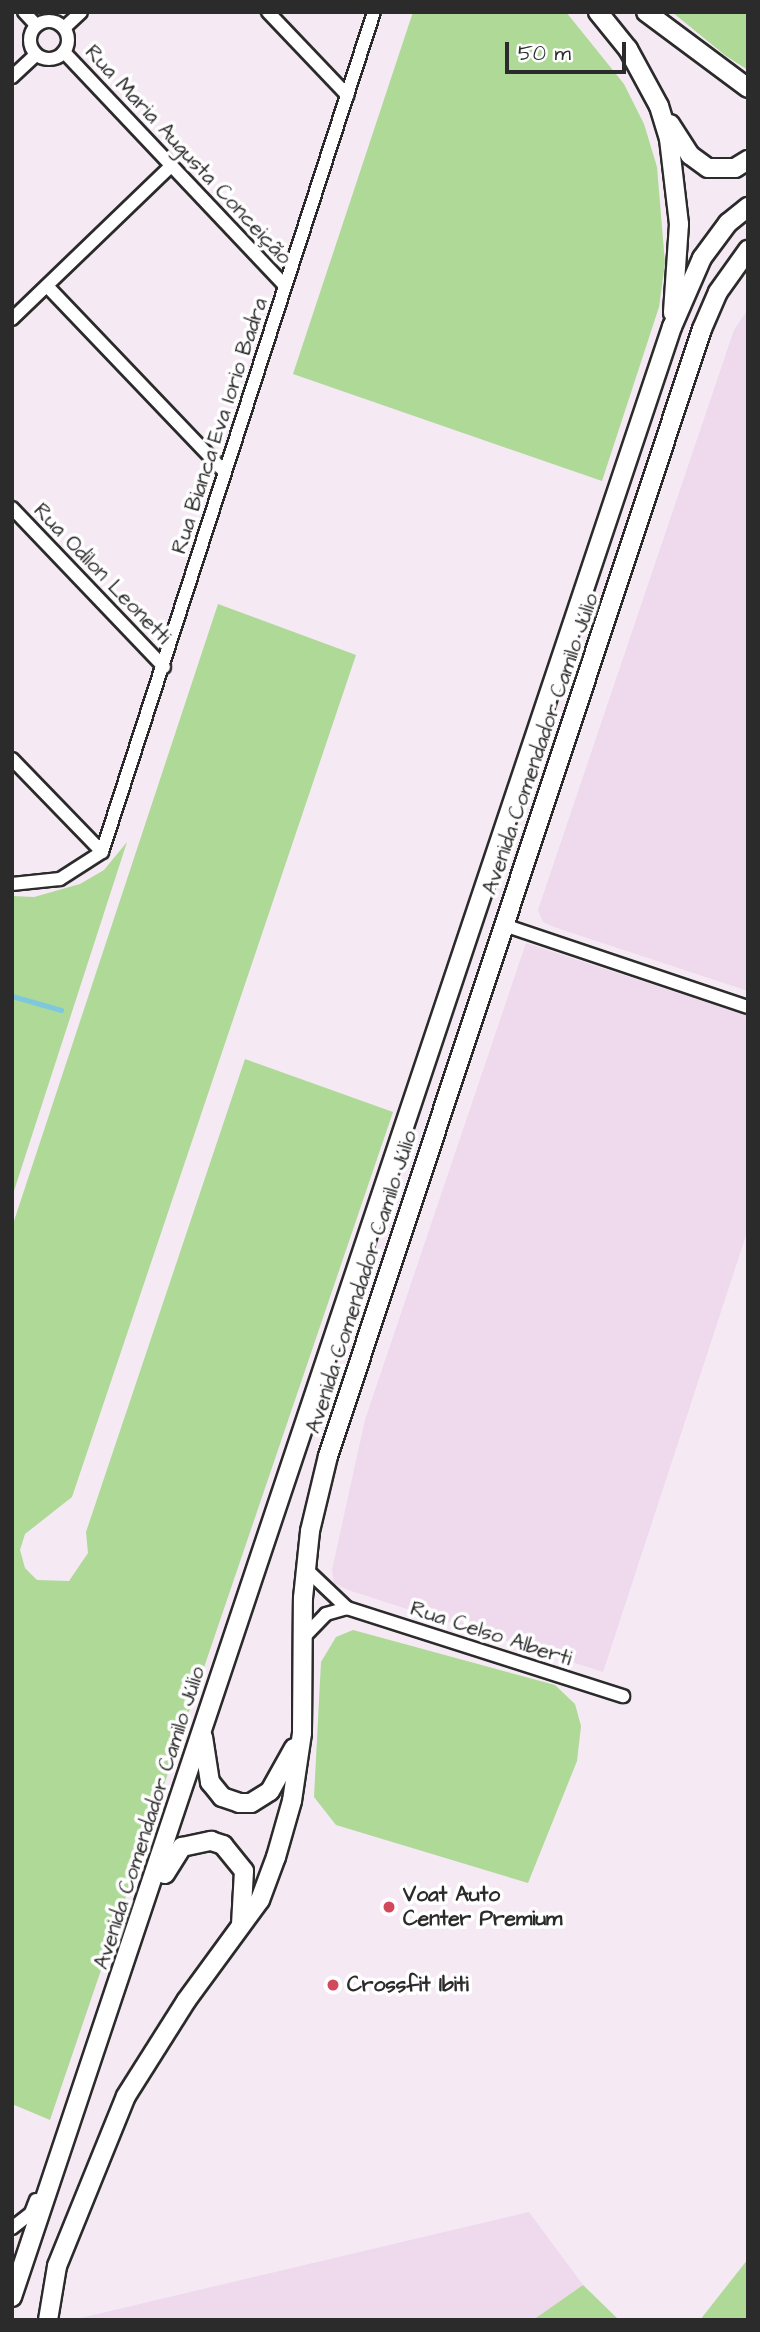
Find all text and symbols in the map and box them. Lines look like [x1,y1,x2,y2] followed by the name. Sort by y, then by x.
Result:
[508,28,629,72] scale bar
[518,39,571,68] text: 50 m
[79,40,297,270] street label: Rua Maria Augusta Conceição
[167,295,273,557] street label: Rua Bianca Eva Iorio Badra
[28,498,176,650] street label: Rua Odilon Leonetti
[478,590,604,898] street label: Avenida Comendador Camilo Júlio
[301,1127,423,1437] street label: Avenida Comendador Camilo Júlio
[407,1596,575,1672] street label: Rua Celso Alberti
[89,1663,211,1973] street label: Avenida Comendador Camilo Júlio
[403,1882,562,1932] place label: Voat Auto Center Premium
[381,1899,397,1915] marker: Voat Auto Center Premium
[347,1972,469,1998] place label: Crossfit Ibiti
[325,1977,341,1993] marker: Crossfit Ibiti

